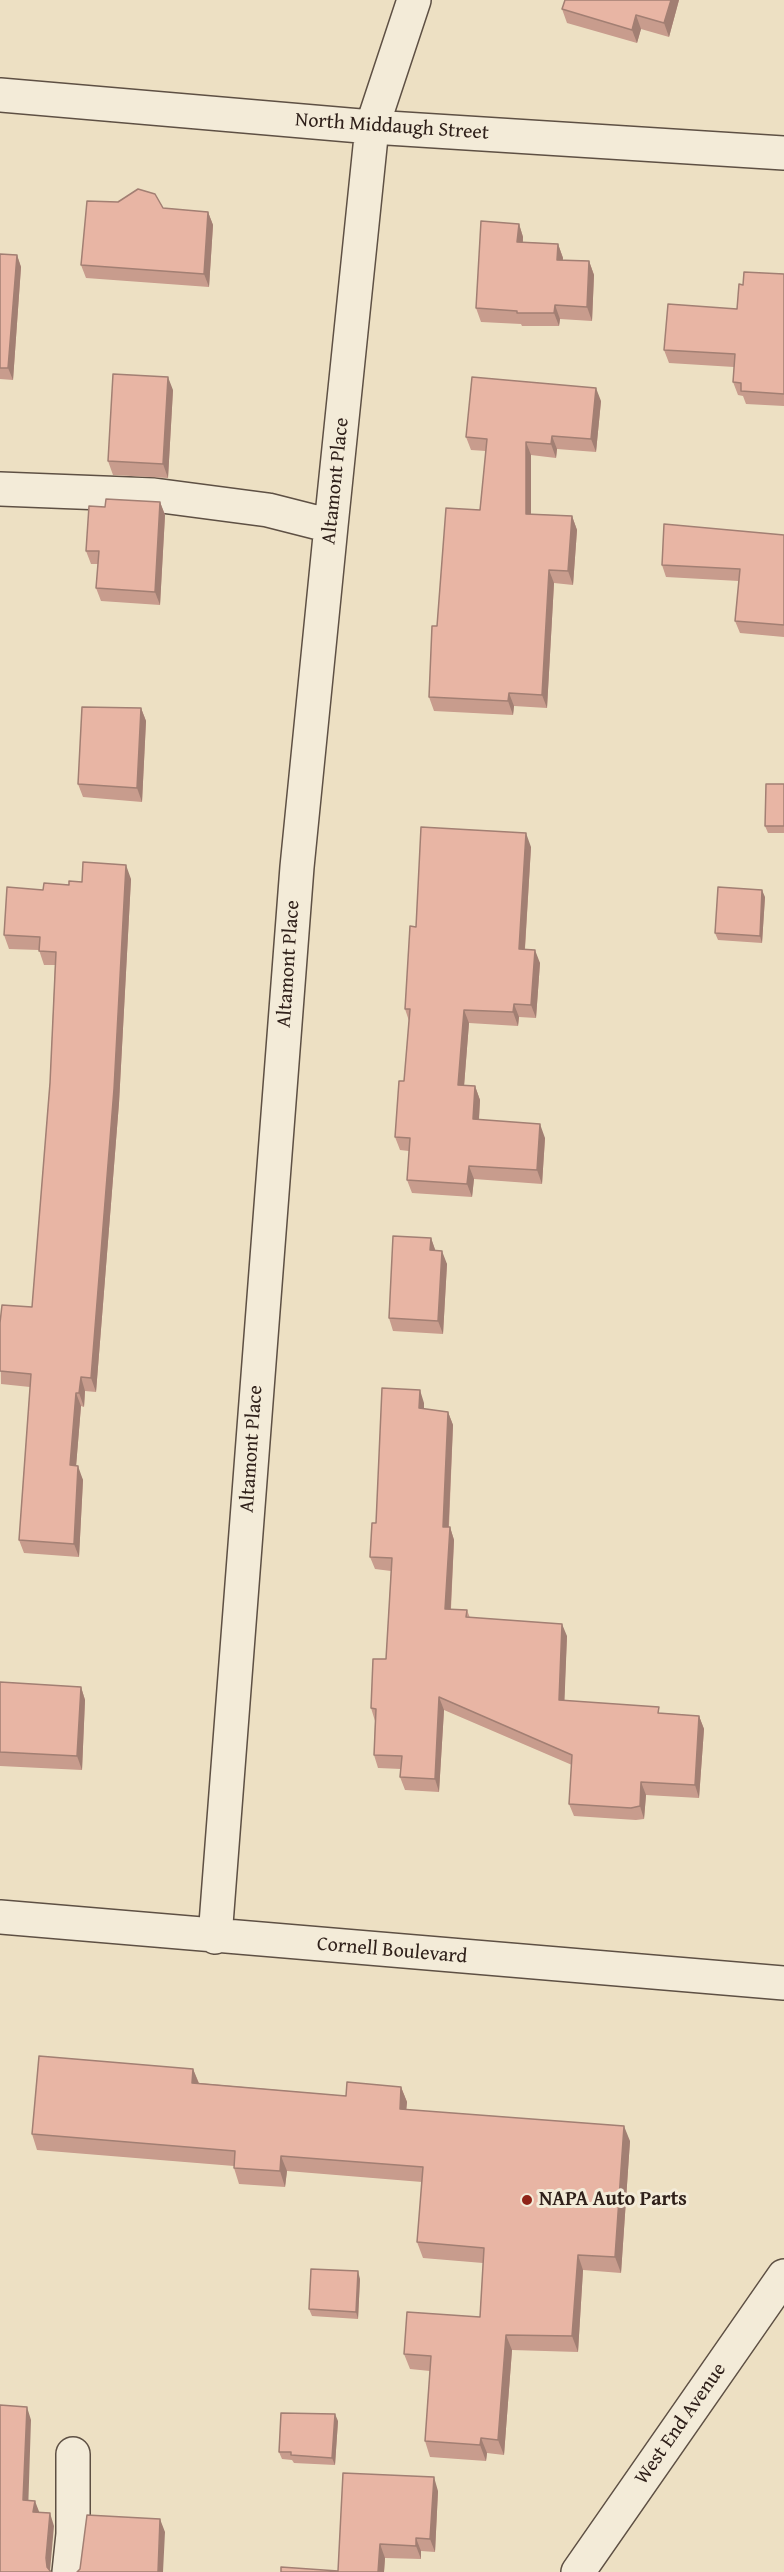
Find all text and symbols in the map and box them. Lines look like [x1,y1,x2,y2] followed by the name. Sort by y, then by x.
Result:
[294,108,490,146] street label: North Middaugh Street
[317,416,355,546] street label: Altamont Place
[273,900,305,1028] street label: Altamont Place
[236,1385,268,1513] street label: Altamont Place
[316,1932,468,1970] street label: Cornell Boulevard
[539,2188,687,2212] place label: NAPA Auto Parts
[520,2193,534,2207] marker: NAPA Auto Parts
[630,2359,732,2489] street label: West End Avenue

